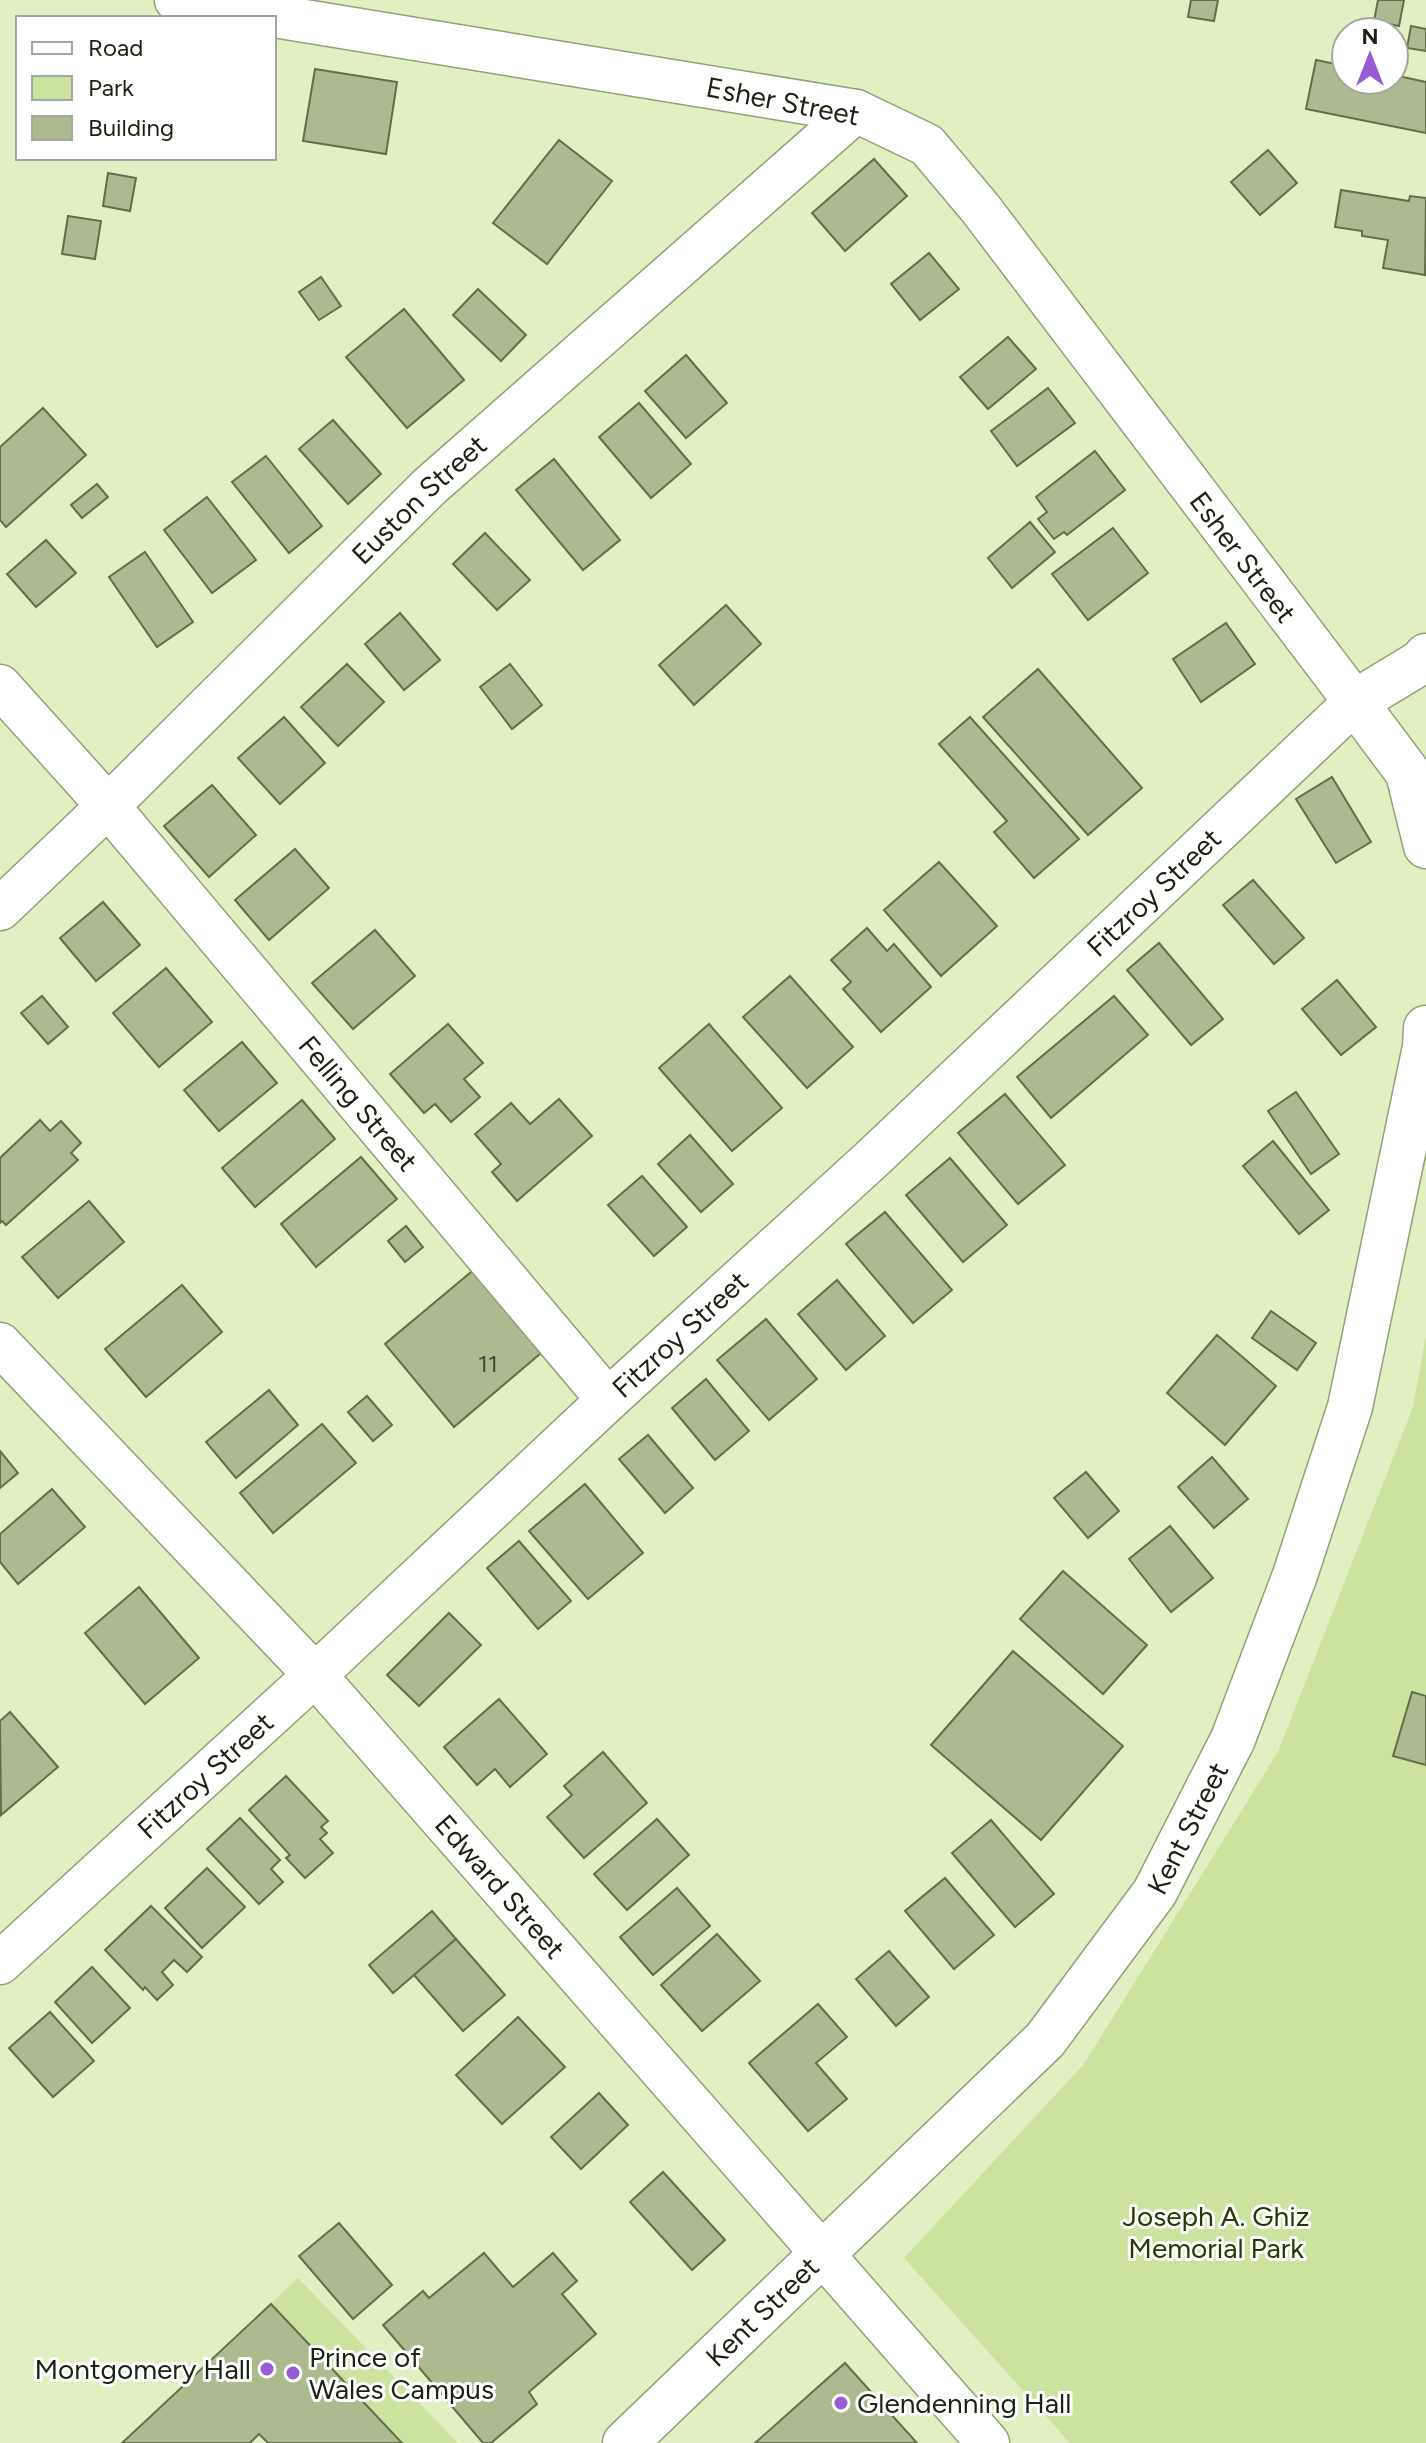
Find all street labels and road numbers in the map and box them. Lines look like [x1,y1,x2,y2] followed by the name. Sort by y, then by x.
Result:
[704,69,862,133] street label: Esher Street
[344,428,493,571] street label: Euston Street
[1183,485,1303,629] street label: Esher Street
[1080,821,1228,964] street label: Fitzroy Street
[292,1029,425,1178] street label: Felling Street
[605,1264,755,1405] street label: Fitzroy Street
[130,1705,280,1846] street label: Fitzroy Street
[1140,1757,1235,1900] street label: Kent Street
[428,1807,572,1965] street label: Edward Street
[698,2249,826,2373] street label: Kent Street

